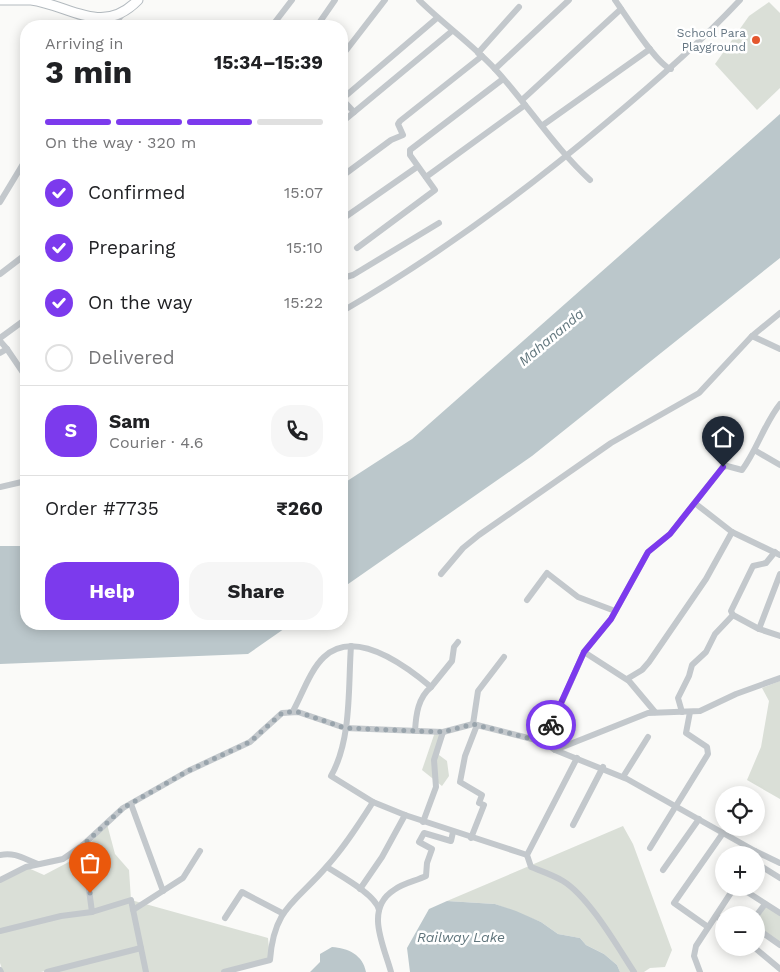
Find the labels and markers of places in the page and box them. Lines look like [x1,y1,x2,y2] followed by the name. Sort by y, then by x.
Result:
[677,26,746,54] place label: School Para Playground
[750,34,762,46] marker: School Para Playground
[702,416,744,467] pin
[69,842,111,893] pin

